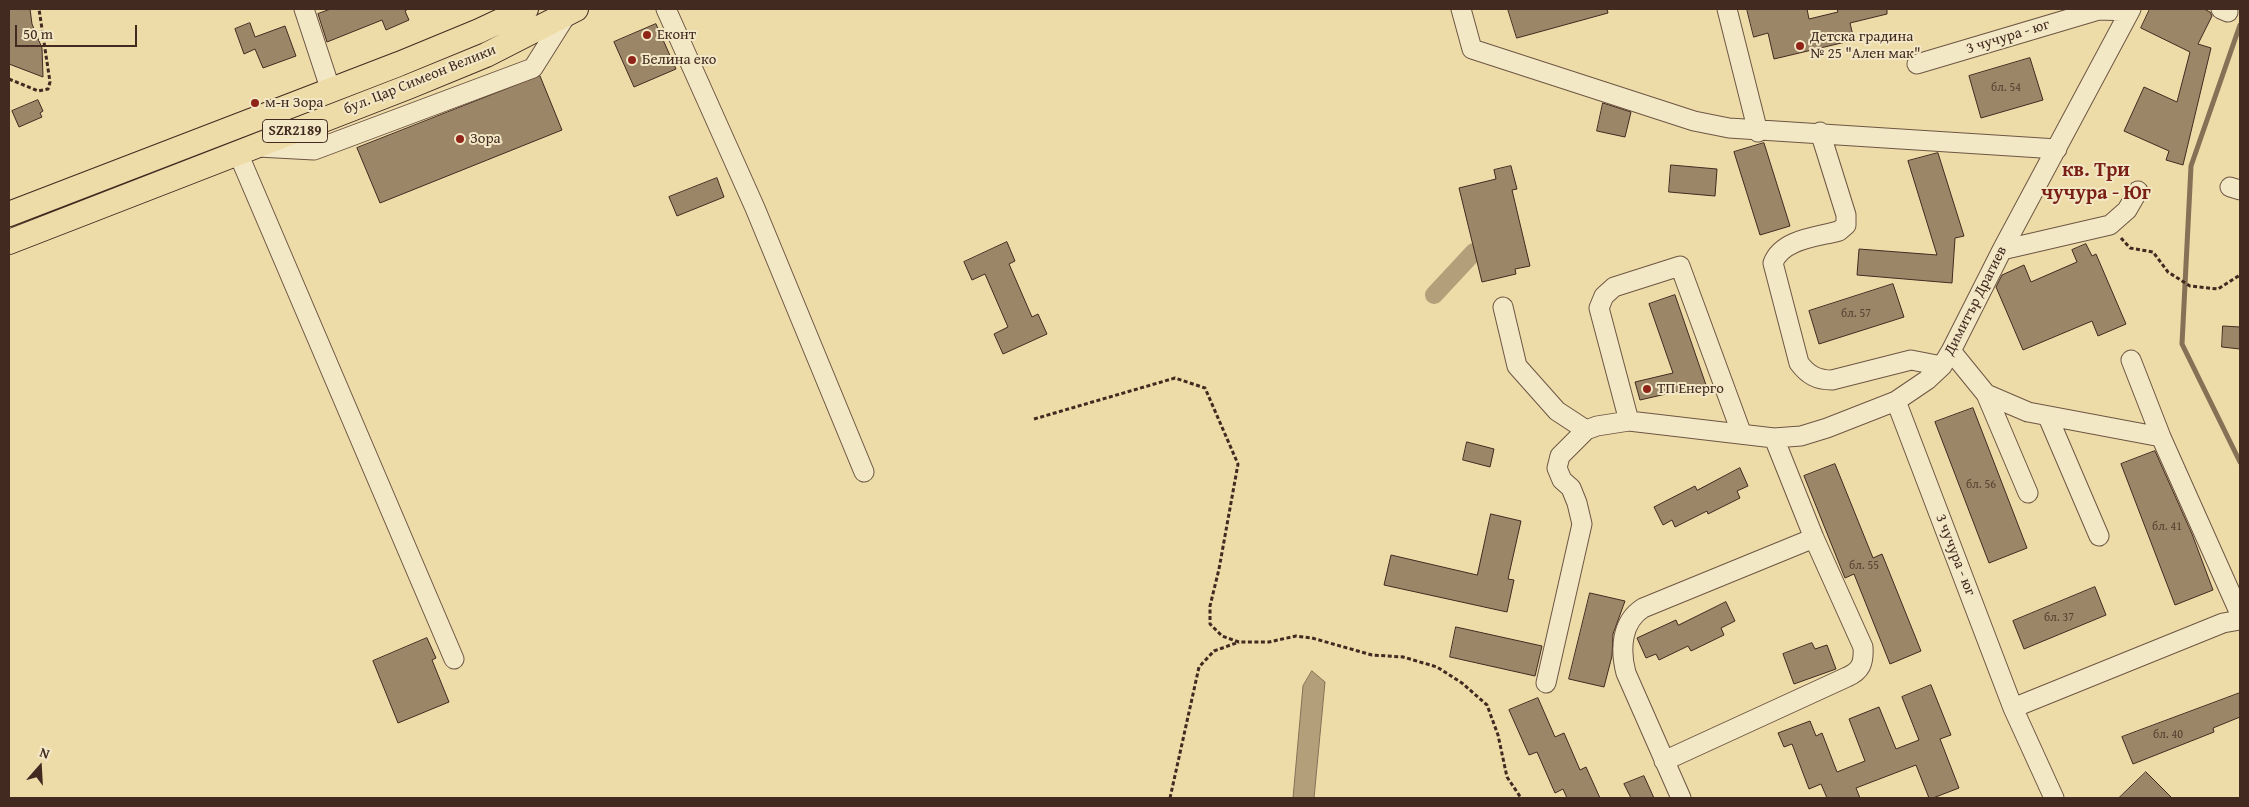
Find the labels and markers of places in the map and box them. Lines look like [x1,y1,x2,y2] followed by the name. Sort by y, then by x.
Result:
[657,26,696,44] place label: Еконт
[1810,28,1921,63] place label: Детска градина № 25 "Ален мак"
[641,29,653,41] marker: Еконт
[1794,40,1806,52] marker: Детска градина № 25 "Ален мак"
[642,51,716,69] place label: Белина еко
[626,54,638,66] marker: Белина еко
[265,94,324,112] place label: м-н Зора
[249,97,261,109] marker: м-н Зора
[470,130,501,148] place label: Зора
[454,133,466,145] marker: Зора
[1657,380,1724,398] place label: ТП Енерго
[1641,383,1653,395] marker: ТП Енерго

